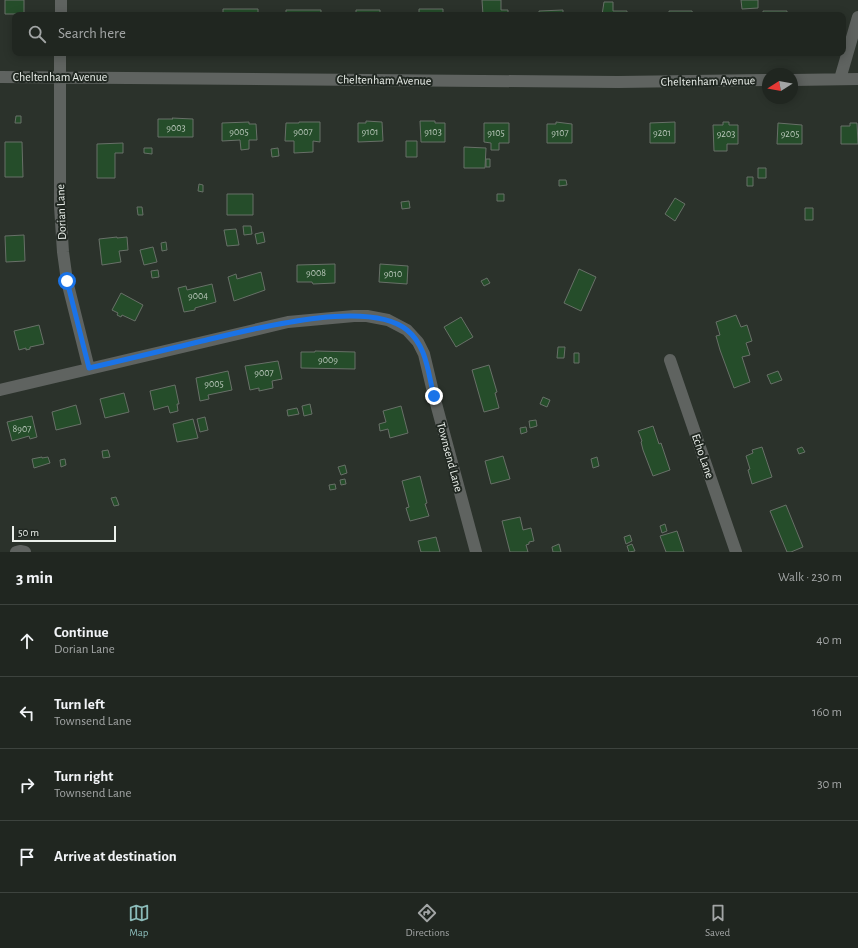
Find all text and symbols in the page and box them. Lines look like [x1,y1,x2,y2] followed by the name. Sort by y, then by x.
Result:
[12,12,846,56] search box
[26,23,48,45] icon: search
[58,26,126,41] text: Search here
[762,68,798,104] north arrow
[13,71,107,83] street label: Cheltenham Avenue
[337,73,431,87] street label: Cheltenham Avenue
[661,74,755,88] street label: Cheltenham Avenue
[166,123,186,133] house number: 9003
[229,127,249,137] house number: 9005
[293,127,313,137] house number: 9007
[362,127,378,137] house number: 9101
[424,127,442,137] house number: 9103
[487,128,505,138] house number: 9105
[551,128,569,138] house number: 9107
[653,128,671,138] house number: 9201
[717,129,735,139] house number: 9203
[781,129,799,139] house number: 9205
[54,184,68,240] street label: Dorian Lane
[306,268,326,278] house number: 9008
[384,269,402,279] house number: 9010
[58,272,76,290] route start
[188,291,208,301] house number: 9004
[318,355,338,365] house number: 9009
[254,368,274,378] house number: 9007
[204,379,224,389] house number: 9005
[425,387,443,405] route end
[435,421,465,493] street label: Townsend Lane
[13,424,31,434] house number: 8907
[690,432,716,480] street label: Echo Lane
[12,524,116,543] scale bar
[18,527,39,538] text: 50 m
[16,569,53,586] text: 3 min
[778,571,842,584] text: Walk · 230 m
[54,625,109,640] text: Continue
[16,630,38,652] icon: ahead
[816,634,842,647] text: 40 m
[54,643,115,656] text: Dorian Lane
[54,697,105,712] text: Turn left
[16,702,38,724] icon: left
[812,706,842,719] text: 160 m
[54,715,132,728] text: Townsend Lane
[54,769,113,784] text: Turn right
[16,774,38,796] icon: right
[817,778,842,791] text: 30 m
[54,787,132,800] text: Townsend Lane
[16,846,38,868] icon: arrive
[54,849,177,864] text: Arrive at destination
[128,902,150,939] tab: Map
[405,902,449,939] tab: Directions
[705,902,730,939] tab: Saved

